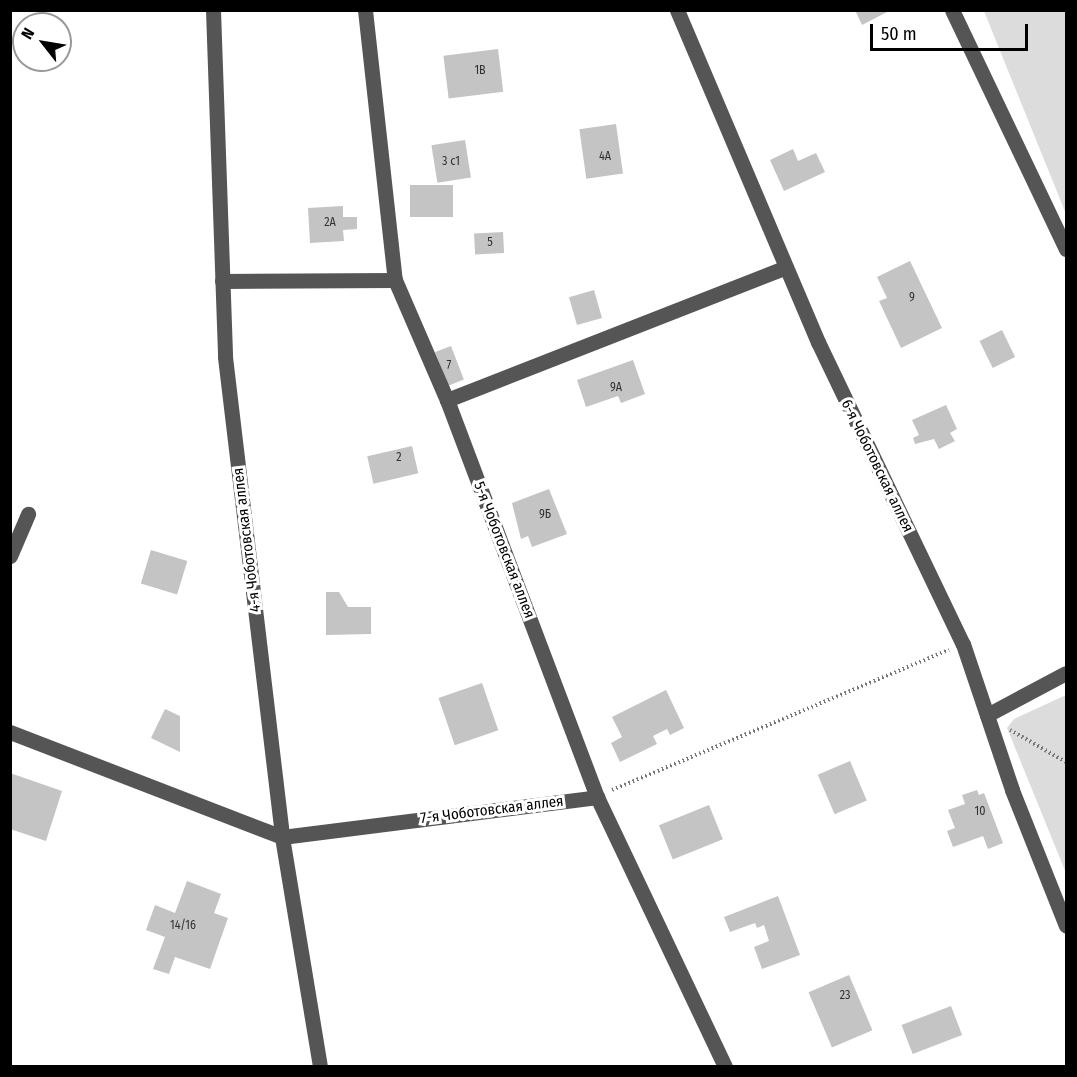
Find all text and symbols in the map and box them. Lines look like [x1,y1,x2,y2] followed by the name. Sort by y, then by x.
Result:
[12,12,72,72] north arrow
[873,12,1030,50] scale bar
[881,23,917,45] text: 50 m
[17,24,38,43] text: N
[474,64,486,78] house number: 1В
[599,150,611,164] house number: 4А
[442,155,460,169] house number: 3 с1
[324,216,336,230] house number: 2А
[487,236,493,250] house number: 5
[909,291,915,305] house number: 9
[447,359,451,373] house number: 7
[610,381,622,395] house number: 9А
[837,397,917,535] street label: 6-я Чоботовская аллея
[396,451,402,465] house number: 2
[229,467,265,613] street label: 4-я Чоботовская аллея
[470,479,538,621] street label: 5-я Чоботовская аллея
[539,508,551,522] house number: 9Б
[419,792,565,828] street label: 7-я Чоботовская аллея
[975,805,985,819] house number: 10
[170,919,196,933] house number: 14/16
[840,989,850,1003] house number: 23

